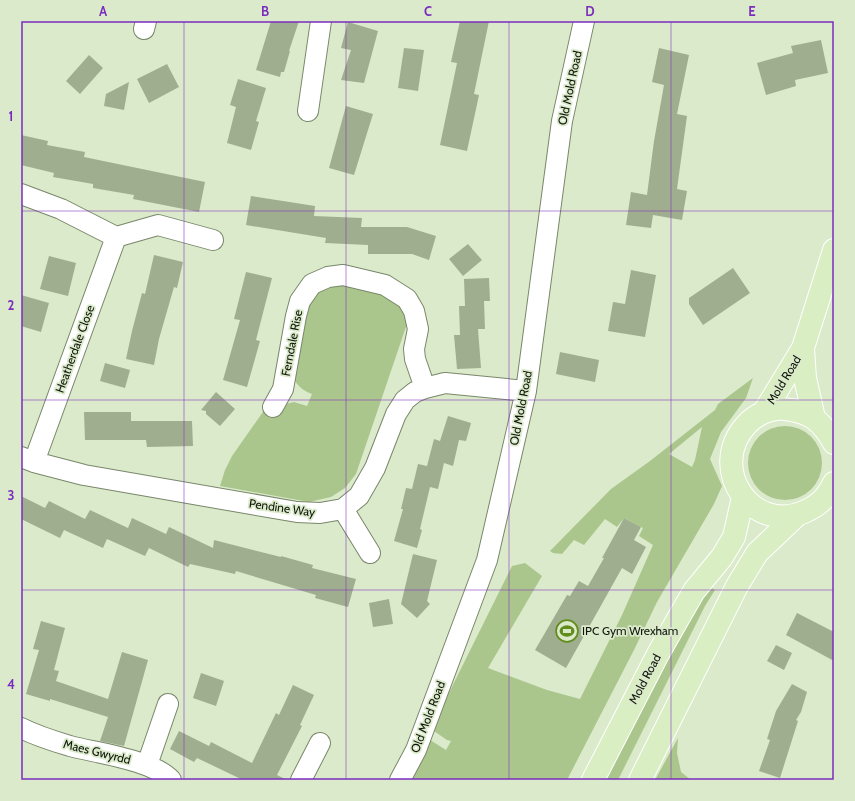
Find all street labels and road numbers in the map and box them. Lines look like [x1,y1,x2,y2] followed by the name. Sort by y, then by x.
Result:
[554,49,585,126] street label: Old Mold Road
[52,303,97,395] street label: Heatherdale Close
[278,308,305,377] street label: Ferndale Rise
[763,353,804,407] street label: Mold Road
[506,369,535,446] street label: Old Mold Road
[248,495,316,520] street label: Pendine Way
[625,651,664,706] street label: Mold Road
[407,679,448,755] street label: Old Mold Road
[62,736,132,767] street label: Maes Gwyrdd

